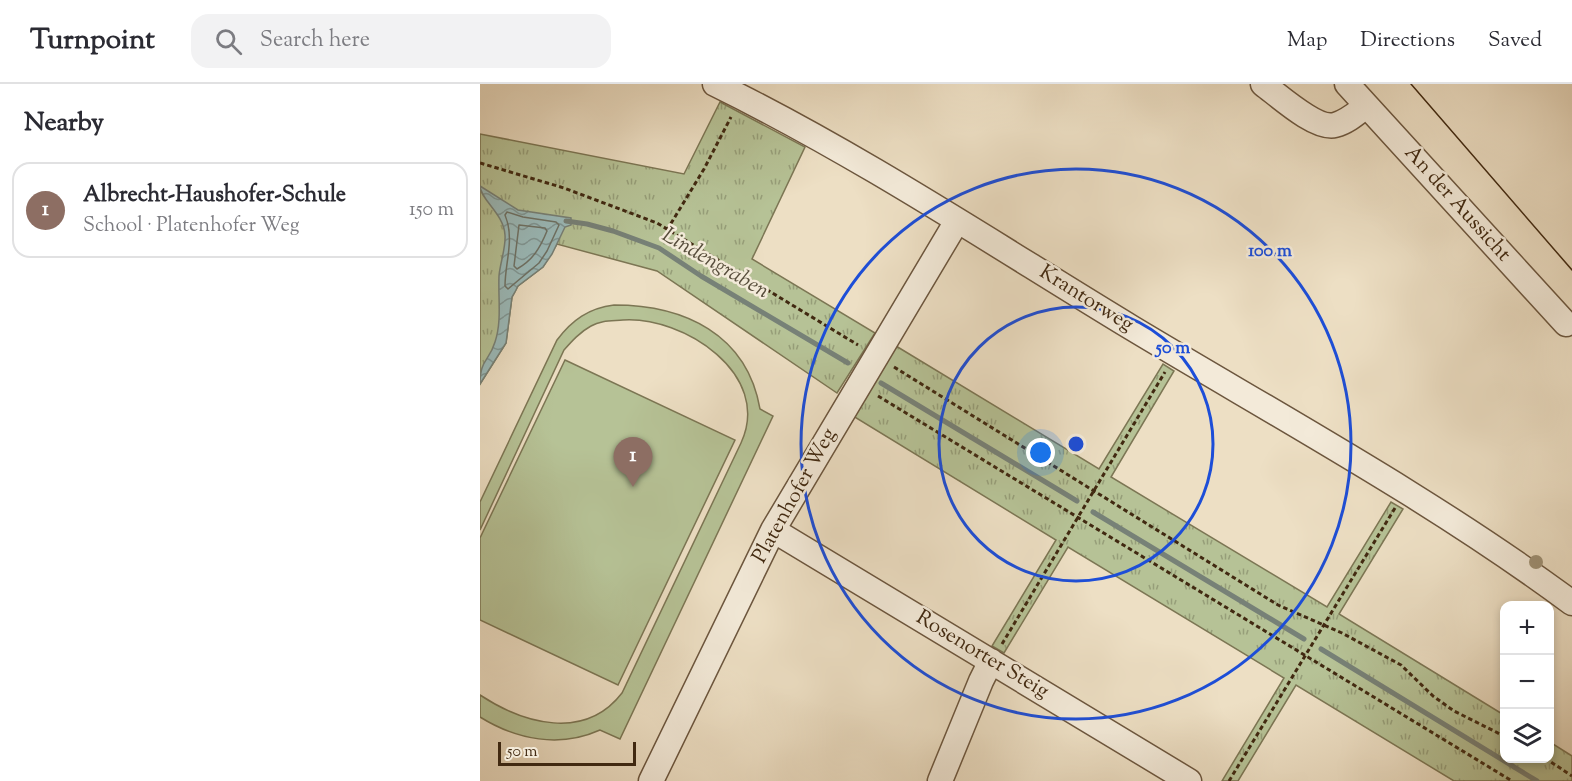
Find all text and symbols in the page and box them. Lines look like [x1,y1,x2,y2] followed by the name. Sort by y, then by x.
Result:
[191,14,611,68] search box
[30,21,155,61] text: Turnpoint
[212,25,245,58] icon: search
[260,25,370,57] text: Search here
[1287,26,1327,56] text: Map
[1360,26,1455,56] text: Directions
[1488,26,1542,56] text: Saved
[24,105,104,142] text: Nearby
[1397,139,1517,269] street label: An der Aussicht
[83,180,346,212] text: Albrecht-Haushofer-Schule
[42,196,49,225] text: 1
[409,196,454,225] text: 150 m
[83,212,300,241] text: School · Platenhofer Weg
[655,220,775,308] water label: Lindengraben
[1248,239,1292,265] text: 100 m
[1033,258,1139,340] street label: Krantorweg
[1154,336,1190,362] text: 50 m
[745,423,845,569] street label: Platenhofer Weg
[1066,434,1086,454] centre of rings
[614,438,652,487] pin: 1
[1026,438,1055,467] your location
[1500,601,1554,763] map controls
[1500,601,1554,655] button: +
[910,603,1054,707] street label: Rosenorter Steig
[1500,655,1554,709] button: −
[1500,709,1554,763] button: layers
[498,739,636,766] scale bar
[507,741,538,764] text: 50 m

